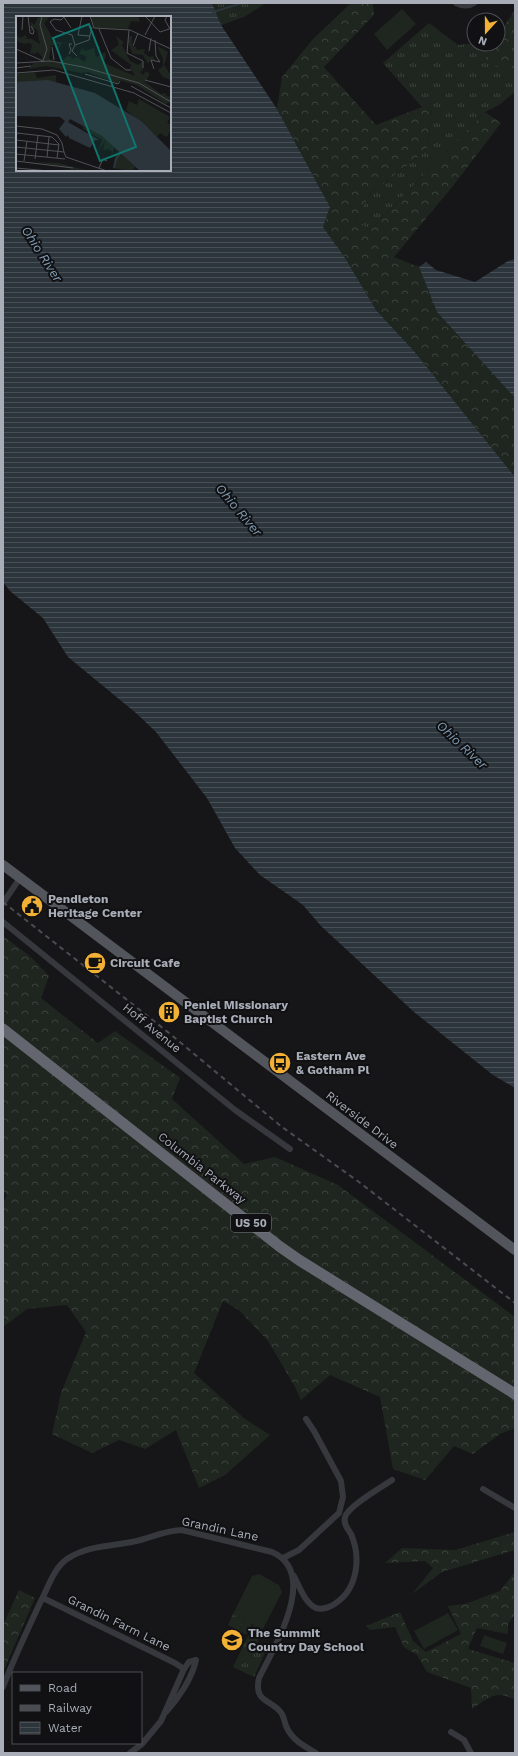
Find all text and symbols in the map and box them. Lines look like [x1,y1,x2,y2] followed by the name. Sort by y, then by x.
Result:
[466,12,506,52] north arrow
[16,16,171,171] inset map
[476,33,489,48] text: N
[18,223,66,286] water label: Ohio River
[213,481,266,540] water label: Ohio River
[434,718,491,773] water label: Ohio River
[48,892,143,920] place label: Pendleton Heritage Center
[19,893,45,919] public building icon: Pendleton Heritage Center
[82,950,108,976] cafe icon: Circuit Cafe
[110,956,180,970] place label: Circuit Cafe
[184,998,288,1026] place label: Peniel Missionary Baptist Church
[156,999,182,1025] building icon: Peniel Missionary Baptist Church
[120,1000,184,1056] street label: Hoff Avenue
[296,1049,370,1077] place label: Eastern Ave & Gotham Pl
[267,1050,293,1076] bus stop icon: Eastern Ave & Gotham Pl
[323,1088,401,1152] street label: Riverside Drive
[155,1129,249,1207] street label: Columbia Parkway
[231,1214,271,1232] road number: US 50
[180,1514,260,1544] street label: Grandin Lane
[66,1592,173,1654] street label: Grandin Farm Lane
[248,1626,364,1654] place label: The Summit Country Day School
[219,1627,245,1653] school or university icon: The Summit Country Day School
[12,1672,142,1744] legend
[48,1681,77,1695] text: Road
[48,1701,93,1715] text: Railway
[48,1721,83,1735] text: Water

